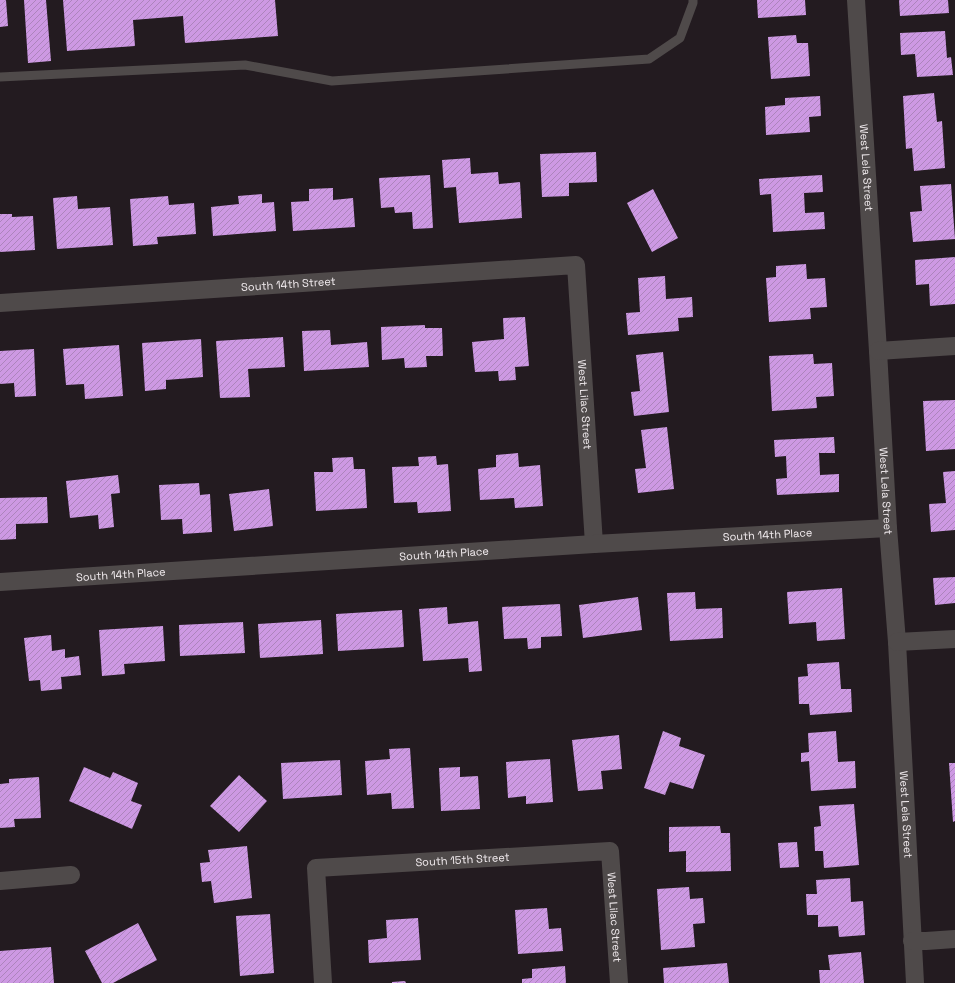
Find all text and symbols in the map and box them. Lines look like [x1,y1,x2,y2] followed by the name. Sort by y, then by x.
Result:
[857,124,876,212] street label: West Lela Street
[241,274,336,294] street label: South 14th Street
[575,359,595,450] street label: West Lilac Street
[876,447,896,535] street label: West Lela Street
[722,525,813,544] street label: South 14th Place
[399,544,489,563] street label: South 14th Place
[76,564,166,584] street label: South 14th Place
[897,770,915,859] street label: West Lela Street
[415,850,510,869] street label: South 15th Street
[604,872,625,963] street label: West Lilac Street

